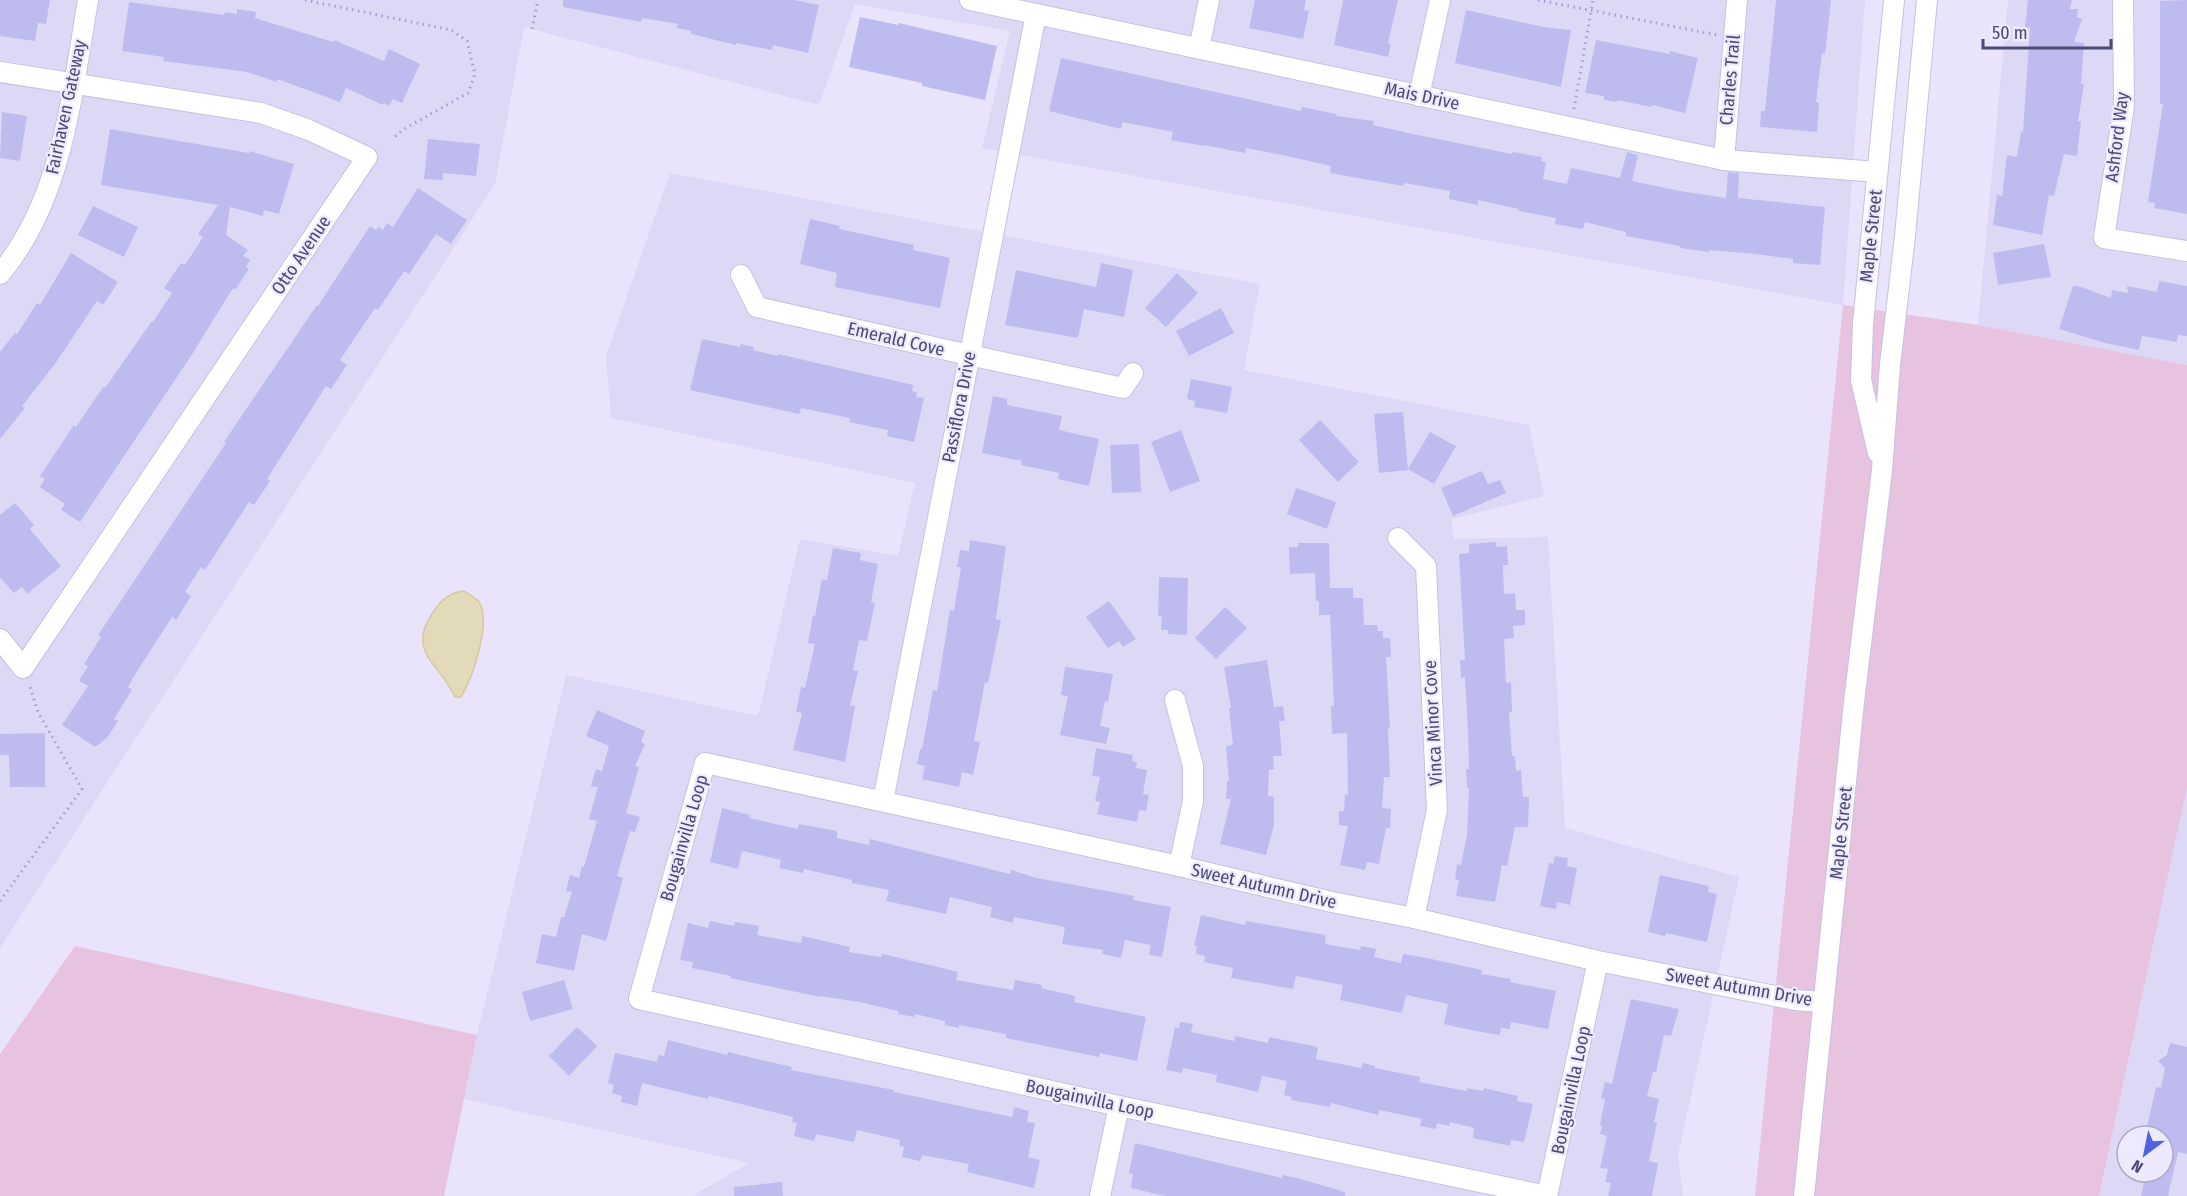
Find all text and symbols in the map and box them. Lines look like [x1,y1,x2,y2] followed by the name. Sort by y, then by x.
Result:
[1983,12,2110,50] scale bar
[1992,22,2028,44] text: 50 m
[1715,34,1745,126] street label: Charles Trail
[41,38,91,176] street label: Fairhaven Gateway
[1382,77,1462,115] street label: Mais Drive
[2101,91,2133,183] street label: Ashford Way
[1855,188,1887,284] street label: Maple Street
[267,211,336,299] street label: Otto Avenue
[845,317,947,361] street label: Emerald Cove
[937,349,981,465] street label: Passiflora Drive
[1419,660,1447,786] street label: Vinca Minor Cove
[655,772,713,904] street label: Bougainvilla Loop
[1825,785,1857,881] street label: Maple Street
[1189,859,1339,913] street label: Sweet Autumn Drive
[1664,963,1814,1011] street label: Sweet Autumn Drive
[1547,1024,1595,1156] street label: Bougainvilla Loop
[1024,1075,1156,1123] street label: Bougainvilla Loop
[2115,1124,2175,1184] north arrow
[2128,1156,2146,1177] text: N

